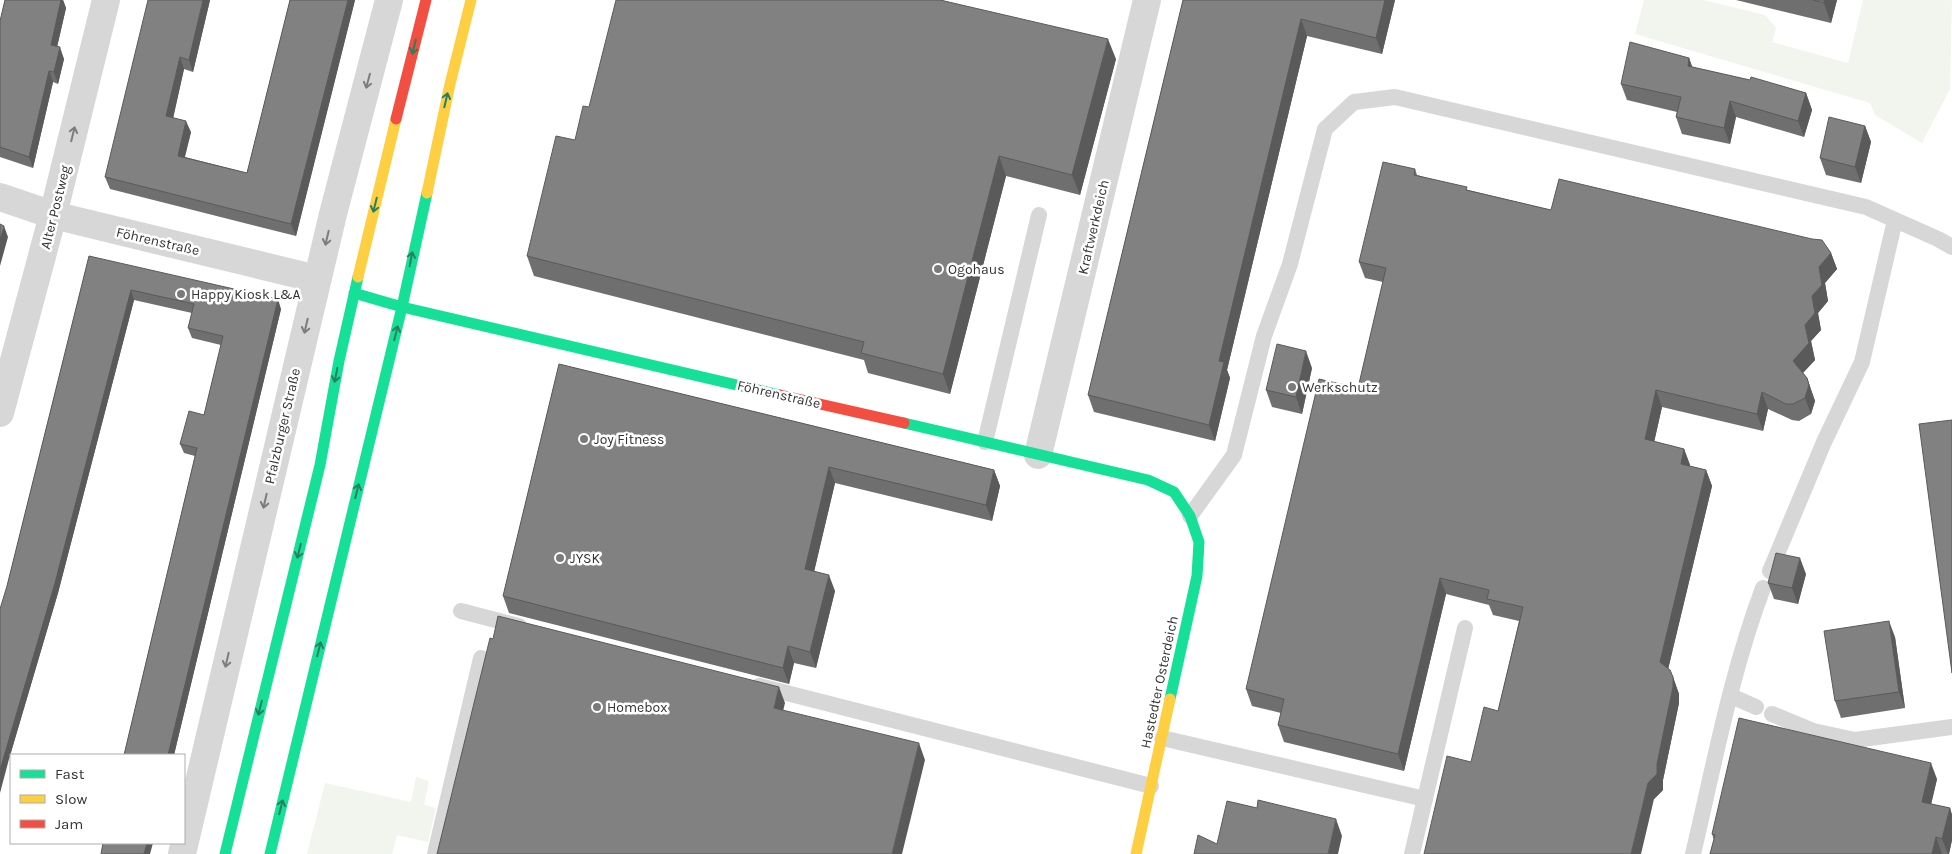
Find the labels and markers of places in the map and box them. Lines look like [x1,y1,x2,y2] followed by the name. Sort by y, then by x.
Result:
[948,261,1005,278] place label: Ogohaus
[932,263,944,275] marker: Ogohaus
[191,286,301,303] place label: Happy Kiosk L&A
[175,288,187,300] marker: Happy Kiosk L&A
[1302,379,1378,396] place label: Werkschutz
[1286,381,1298,393] marker: Werkschutz
[594,431,664,448] place label: Joy Fitness
[578,433,590,445] marker: Joy Fitness
[570,550,600,567] place label: JYSK
[554,552,566,564] marker: JYSK
[607,699,667,716] place label: Homebox
[591,701,603,713] marker: Homebox

